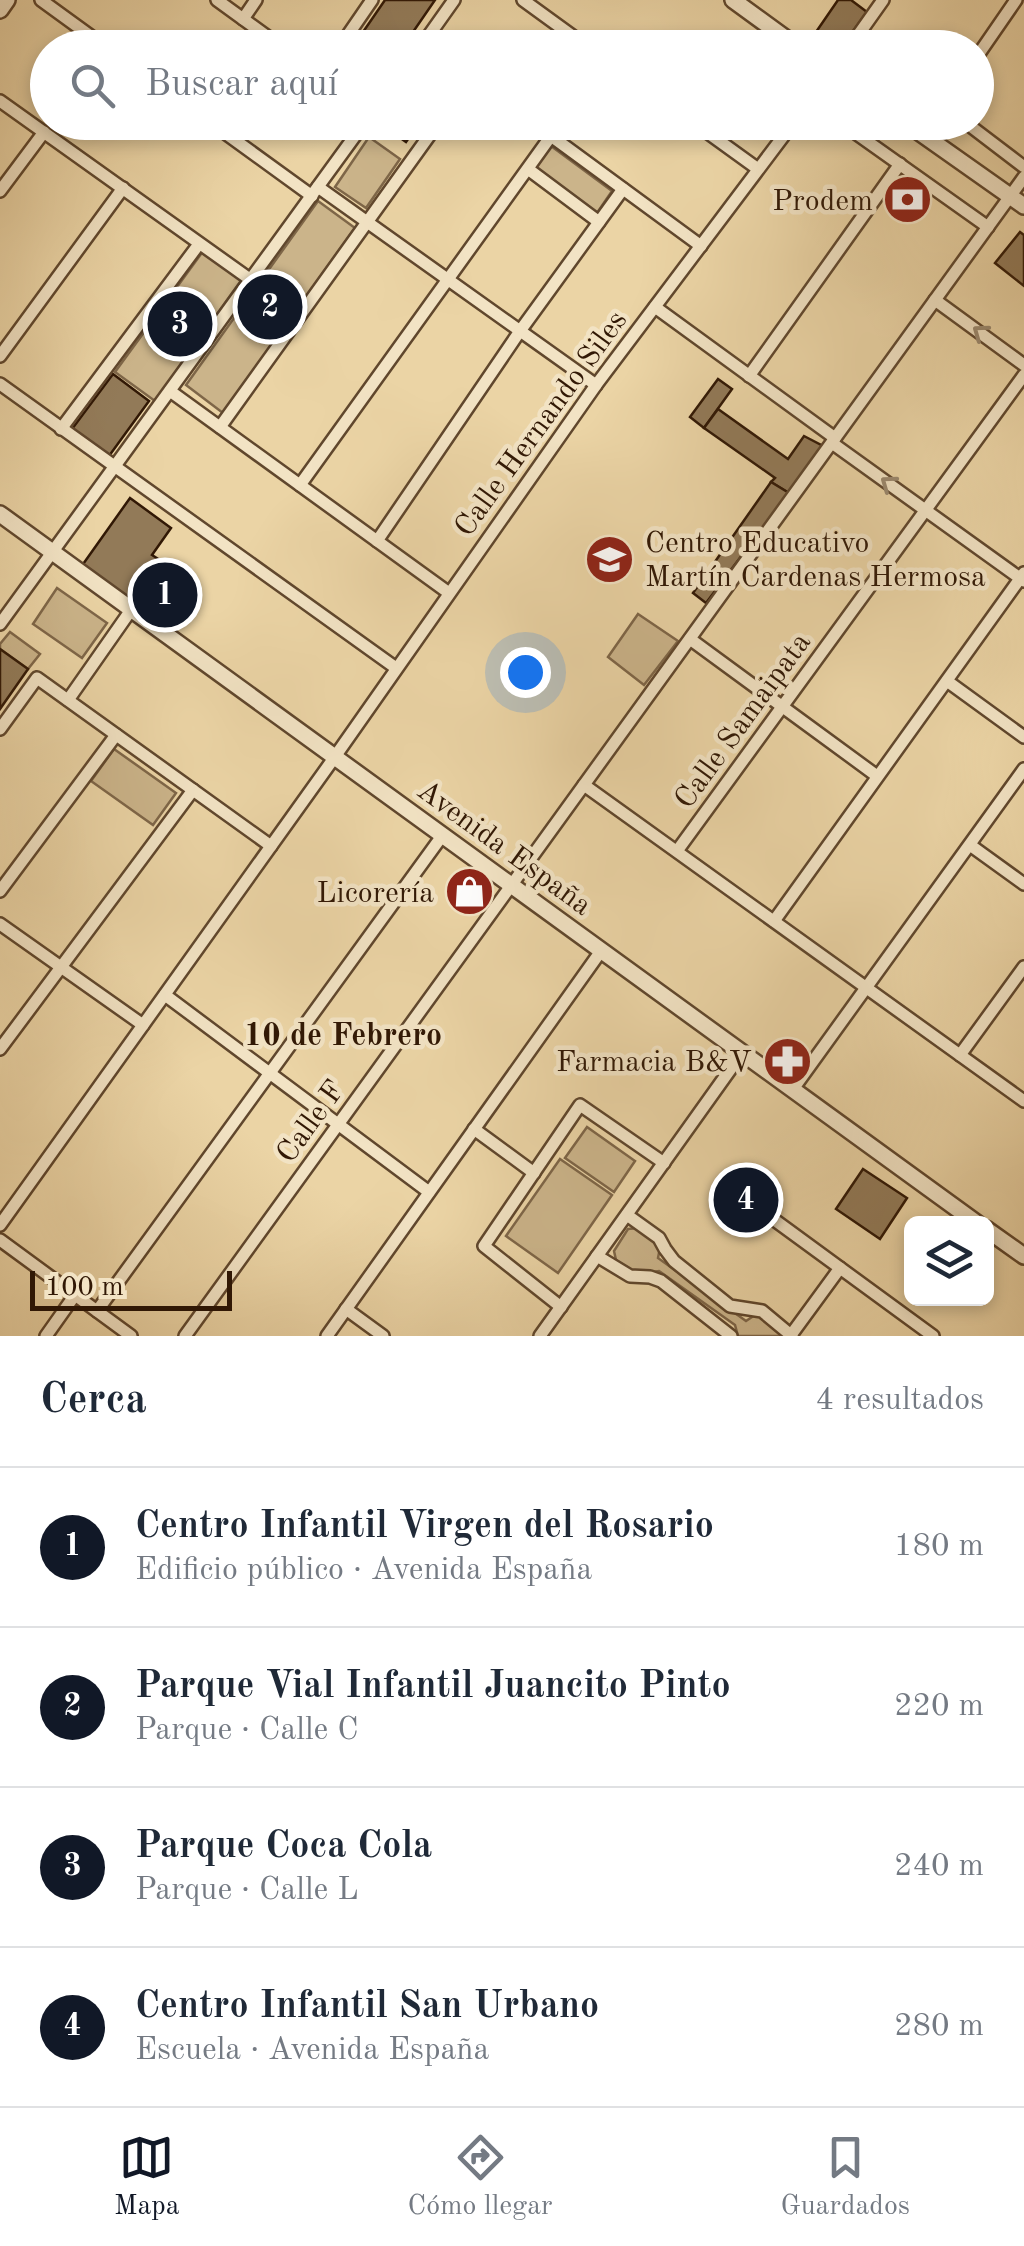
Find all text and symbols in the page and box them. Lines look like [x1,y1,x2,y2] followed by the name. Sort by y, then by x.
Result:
[30,30,994,140] search box
[65,58,120,113] icon: search
[145,66,338,104] text: Buscar aquí
[882,174,934,226] bank icon: Prodem
[772,187,873,217] place label: Prodem
[238,270,302,344] pin: 2
[148,286,212,362] pin: 3
[450,306,633,543] street label: Calle Hernando Siles
[972,326,991,345] one-way arrow
[881,477,899,495] one-way arrow
[645,529,986,593] place label: Centro Educativo Martín Cardenas Hermosa
[584,533,636,585] school or university icon: Centro Educativo Martín Cardenas Hermosa
[132,558,198,632] pin: 1
[670,628,817,815] street label: Calle Samaipata
[500,647,551,698] your location
[411,775,597,922] street label: Avenida España
[443,866,495,918] shop icon: Licorería
[317,879,434,909] place label: Licorería
[244,1021,442,1053] district label: 10 de Febrero
[761,1035,813,1087] pharmacy icon: Farmacia B&V
[556,1048,752,1078] place label: Farmacia B&V
[272,1075,351,1169] street label: Calle F
[714,1162,778,1238] pin: 4
[904,1216,994,1306] map controls
[904,1216,994,1306] button: layers
[30,1266,232,1310] scale bar
[45,1274,124,1302] text: 100 m
[40,1380,147,1422] text: Cerca
[816,1385,984,1417] text: 4 resultados
[135,1508,714,1546] text: Centro Infantil Virgen del Rosario
[63,1531,82,1563] text: 1
[894,1531,984,1563] text: 180 m
[135,1555,592,1587] text: Edificio público · Avenida España
[135,1668,731,1706] text: Parque Vial Infantil Juancito Pinto
[63,1691,82,1723] text: 2
[894,1691,984,1723] text: 220 m
[135,1715,359,1747] text: Parque · Calle C
[135,1828,432,1866] text: Parque Coca Cola
[63,1851,82,1883] text: 3
[894,1851,984,1883] text: 240 m
[135,1875,359,1907] text: Parque · Calle L
[135,1988,599,2026] text: Centro Infantil San Urbano
[63,2011,82,2043] text: 4
[894,2011,984,2043] text: 280 m
[135,2035,489,2067] text: Escuela · Avenida España
[114,2130,180,2225] tab: Mapa
[408,2130,553,2225] tab: Cómo llegar
[780,2130,910,2225] tab: Guardados

